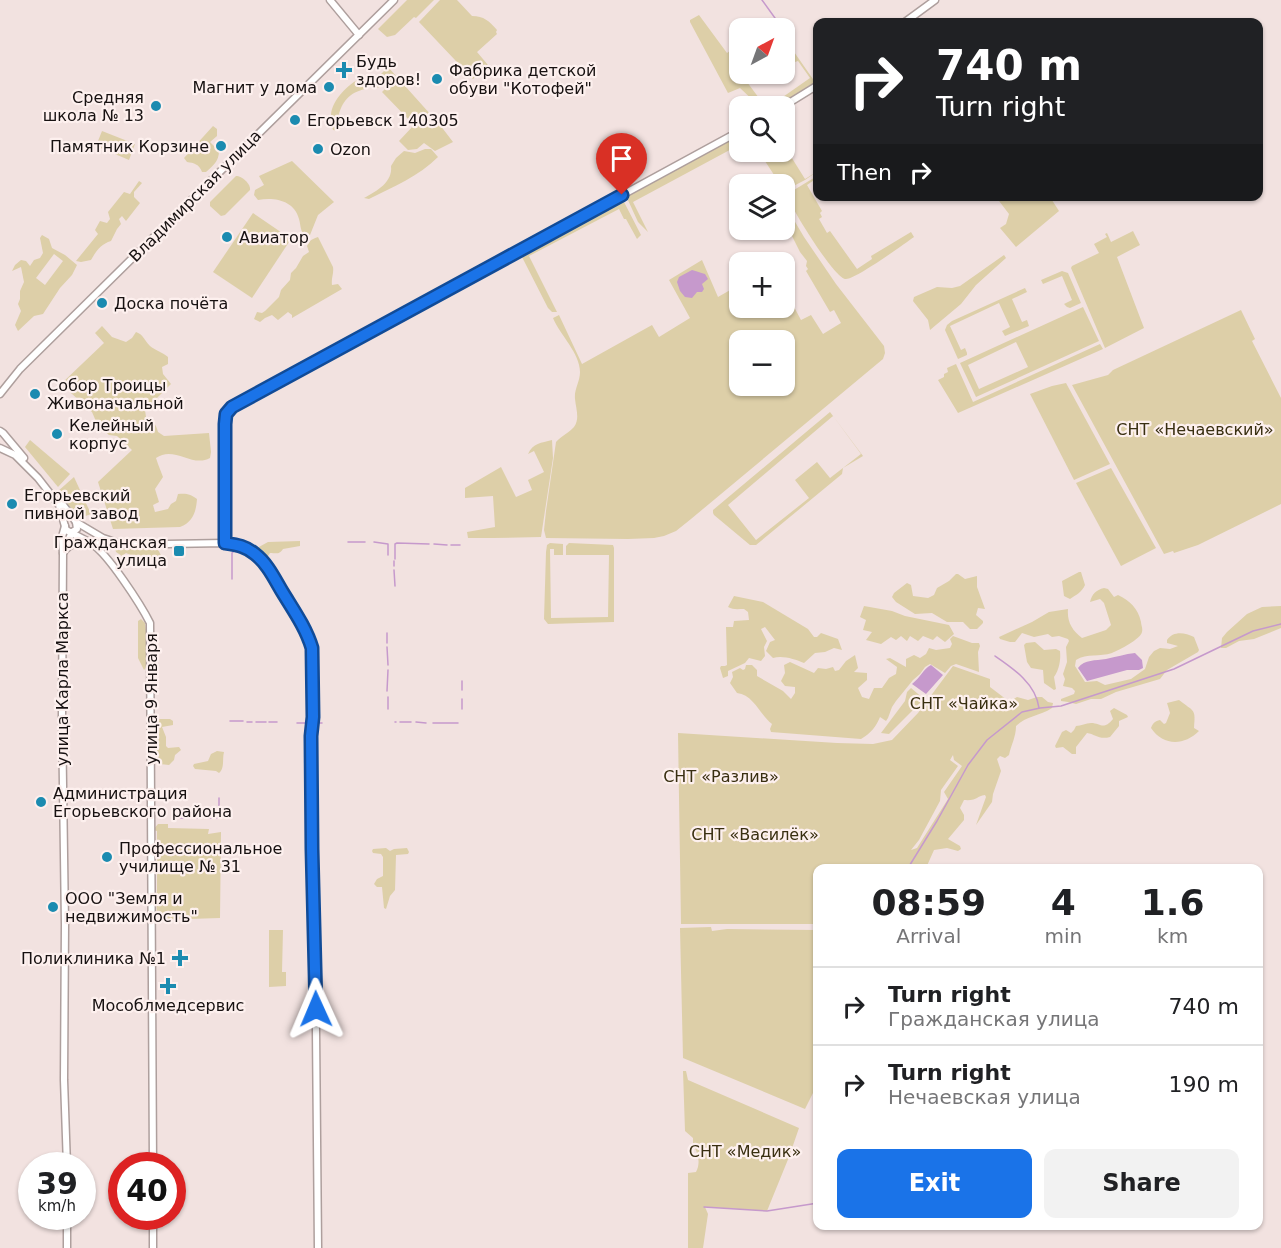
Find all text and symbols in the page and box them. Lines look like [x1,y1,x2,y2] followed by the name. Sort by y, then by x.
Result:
[729,18,795,84] north arrow
[729,18,795,396] map controls
[936,41,1082,90] text: 740 m
[837,42,915,120] icon: right
[356,52,421,89] place label: Будь здоров!
[449,61,596,98] place label: Фабрика детской обуви "Котофей"
[337,63,351,77] marker: Будь здоров!
[430,72,444,86] marker: Фабрика детской обуви "Котофей"
[192,78,317,97] place label: Магнит у дома
[322,80,336,94] marker: Магнит у дома
[43,88,144,125] place label: Средняя школа № 13
[936,91,1065,122] text: Turn right
[729,96,795,162] button: search
[149,99,163,113] marker: Средняя школа № 13
[307,111,459,130] place label: Егорьевск 140305
[288,113,302,127] marker: Егорьевск 140305
[125,126,265,266] street label: Владимирская улица
[596,133,647,195] pin
[50,137,209,156] place label: Памятник Корзине
[214,139,228,153] marker: Памятник Корзине
[330,140,371,159] place label: Ozon
[311,142,325,156] marker: Ozon
[605,142,638,175] icon: arrive
[904,156,937,189] icon: right
[837,160,892,185] text: Then
[729,174,795,240] button: layers
[239,228,309,247] place label: Авиатор
[220,230,234,244] marker: Авиатор
[729,252,795,318] button: +
[114,294,228,313] place label: Доска почёта
[95,296,109,310] marker: Доска почёта
[729,330,795,396] button: −
[47,376,184,413] place label: Собор Троицы Живоначальной
[28,387,42,401] marker: Собор Троицы Живоначальной
[69,416,154,453] place label: Келейный корпус
[1116,420,1274,439] park label: СНТ «Нечаевский»
[50,427,64,441] marker: Келейный корпус
[24,486,139,523] place label: Егорьевский пивной завод
[5,497,19,511] marker: Егорьевский пивной завод
[54,533,167,570] place label: Гражданская улица
[172,544,186,558] marker: Гражданская улица
[53,592,72,766] street label: улица Карла Маркса
[142,633,161,765] street label: улица 9 Января
[910,694,1018,713] park label: СНТ «Чайка»
[663,767,779,786] park label: СНТ «Разлив»
[53,784,232,821] place label: Администрация Егорьевского района
[34,795,48,809] marker: Администрация Егорьевского района
[691,825,819,844] park label: СНТ «Василёк»
[119,839,282,876] place label: Профессиональное училище № 31
[100,850,114,864] marker: Профессиональное училище № 31
[871,882,986,923] text: 08:59
[1051,882,1076,923] text: 4
[1141,882,1205,923] text: 1.6
[65,889,198,926] place label: ООО "Земля и недвижимость"
[46,900,60,914] marker: ООО "Земля и недвижимость"
[896,924,961,948] text: Arrival
[1045,924,1082,948] text: min
[1157,924,1188,948] text: km
[21,949,166,968] place label: Поликлиника №1
[171,949,189,967] marker: Поликлиника №1
[284,977,348,1041] position arrow
[161,979,175,993] marker: Мособлмедсервис
[888,982,1011,1007] text: Turn right
[837,990,870,1023] icon: right
[1169,994,1239,1019] text: 740 m
[92,996,244,1015] place label: Мособлмедсервис
[888,1007,1100,1031] text: Гражданская улица
[888,1060,1011,1085] text: Turn right
[837,1068,870,1101] icon: right
[1169,1072,1239,1097] text: 190 m
[888,1085,1081,1109] text: Нечаевская улица
[689,1142,801,1161] park label: СНТ «Медик»
[837,1149,1032,1218] button: Exit
[1044,1149,1239,1218] button: Share
[108,1152,186,1230] speed limit sign: 40
[36,1166,78,1201] text: 39
[38,1197,76,1215] text: km/h

